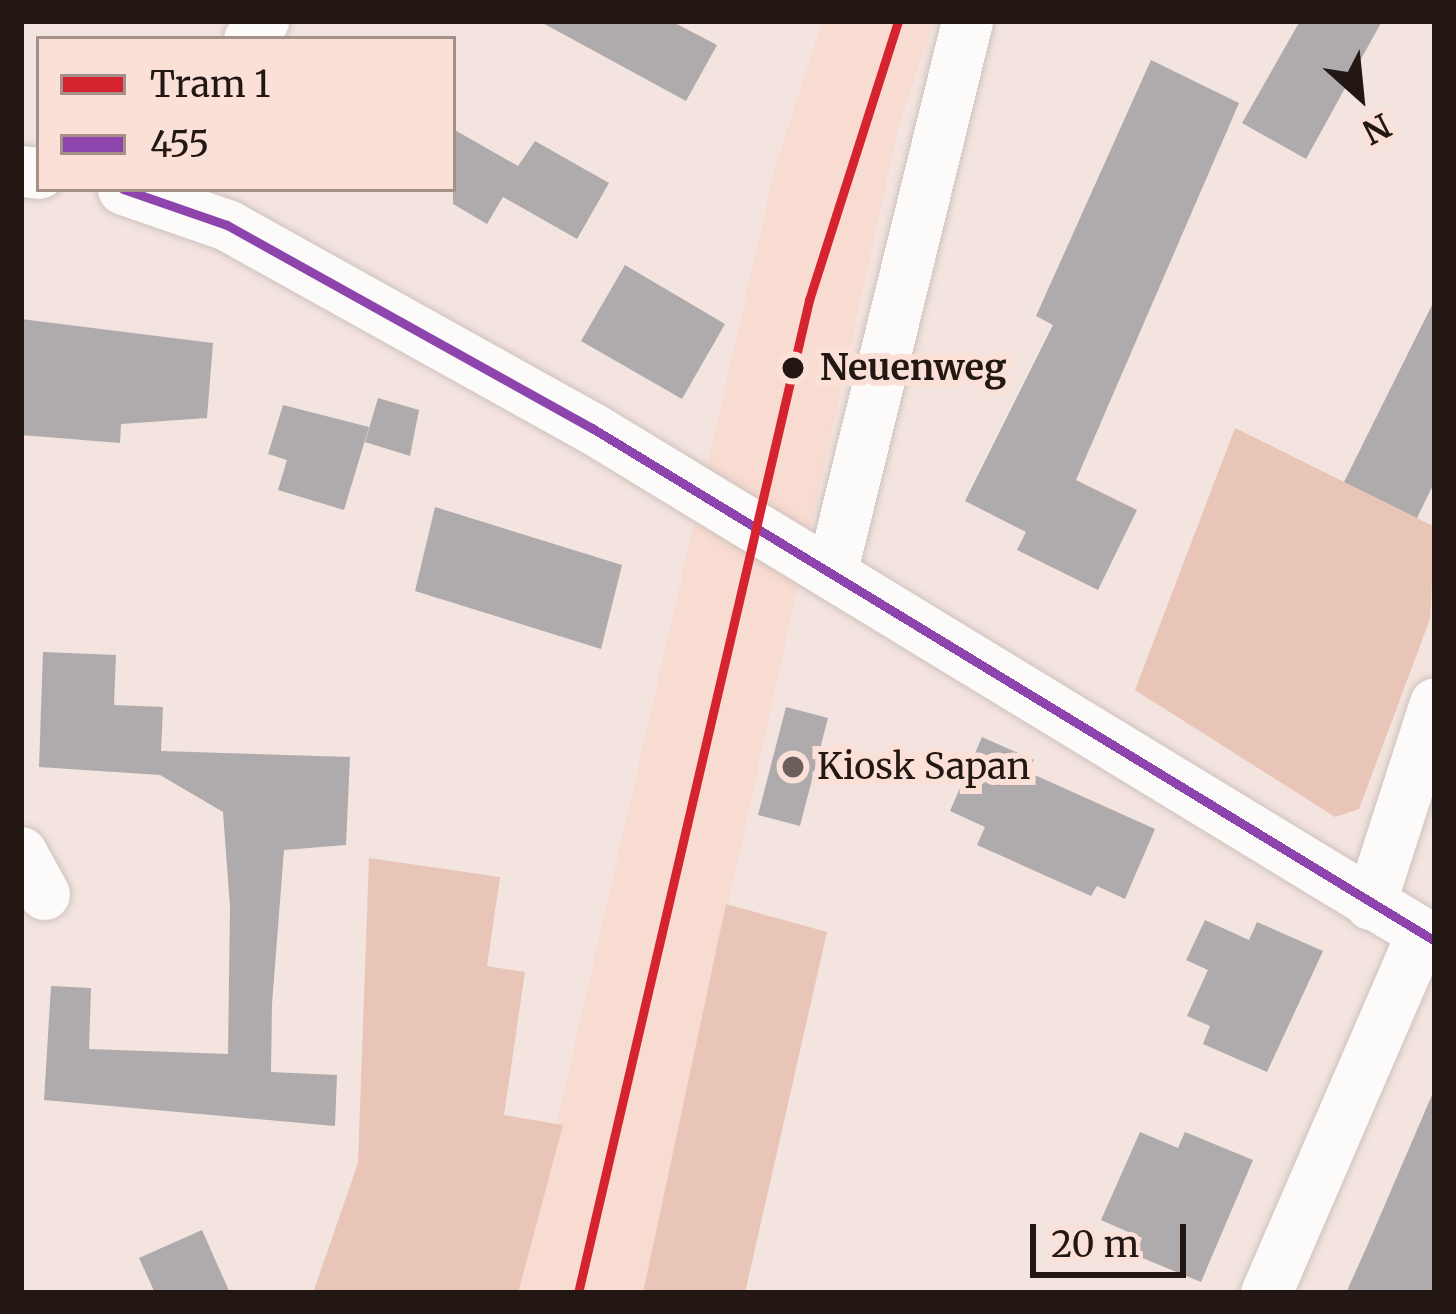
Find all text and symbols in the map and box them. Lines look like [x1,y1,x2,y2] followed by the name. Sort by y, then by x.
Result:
[36,36,456,192] legend
[1300,36,1420,156] north arrow
[150,62,271,107] text: Tram 1
[1356,104,1398,153] text: N
[150,122,209,167] text: 455
[820,346,1007,390] place label: Neuenweg
[777,352,809,384] marker: Neuenweg
[817,745,1030,789] place label: Kiosk Sapan
[780,754,806,780] marker: Kiosk Sapan
[1036,1200,1192,1274] scale bar
[1051,1222,1139,1267] text: 20 m

